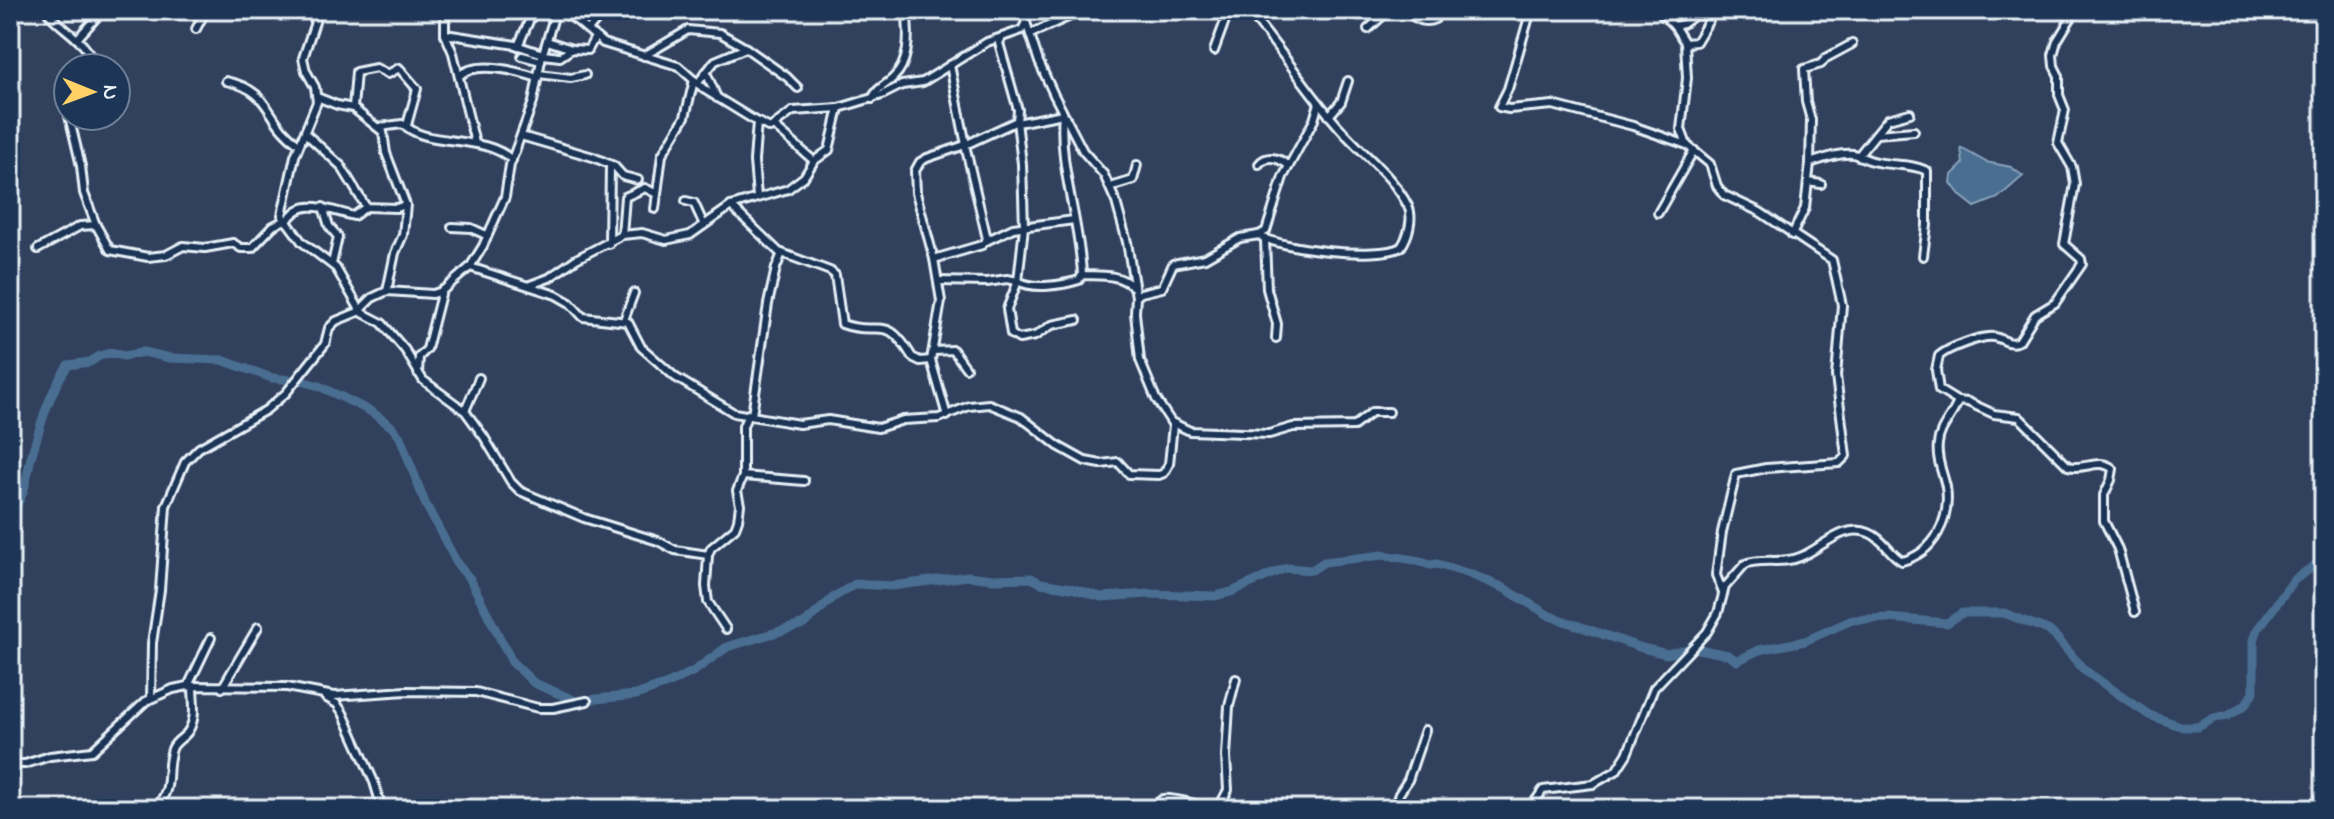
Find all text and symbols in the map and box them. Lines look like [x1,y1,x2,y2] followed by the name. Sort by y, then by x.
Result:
[52,52,132,132] north arrow
[93,85,125,100] text: N

